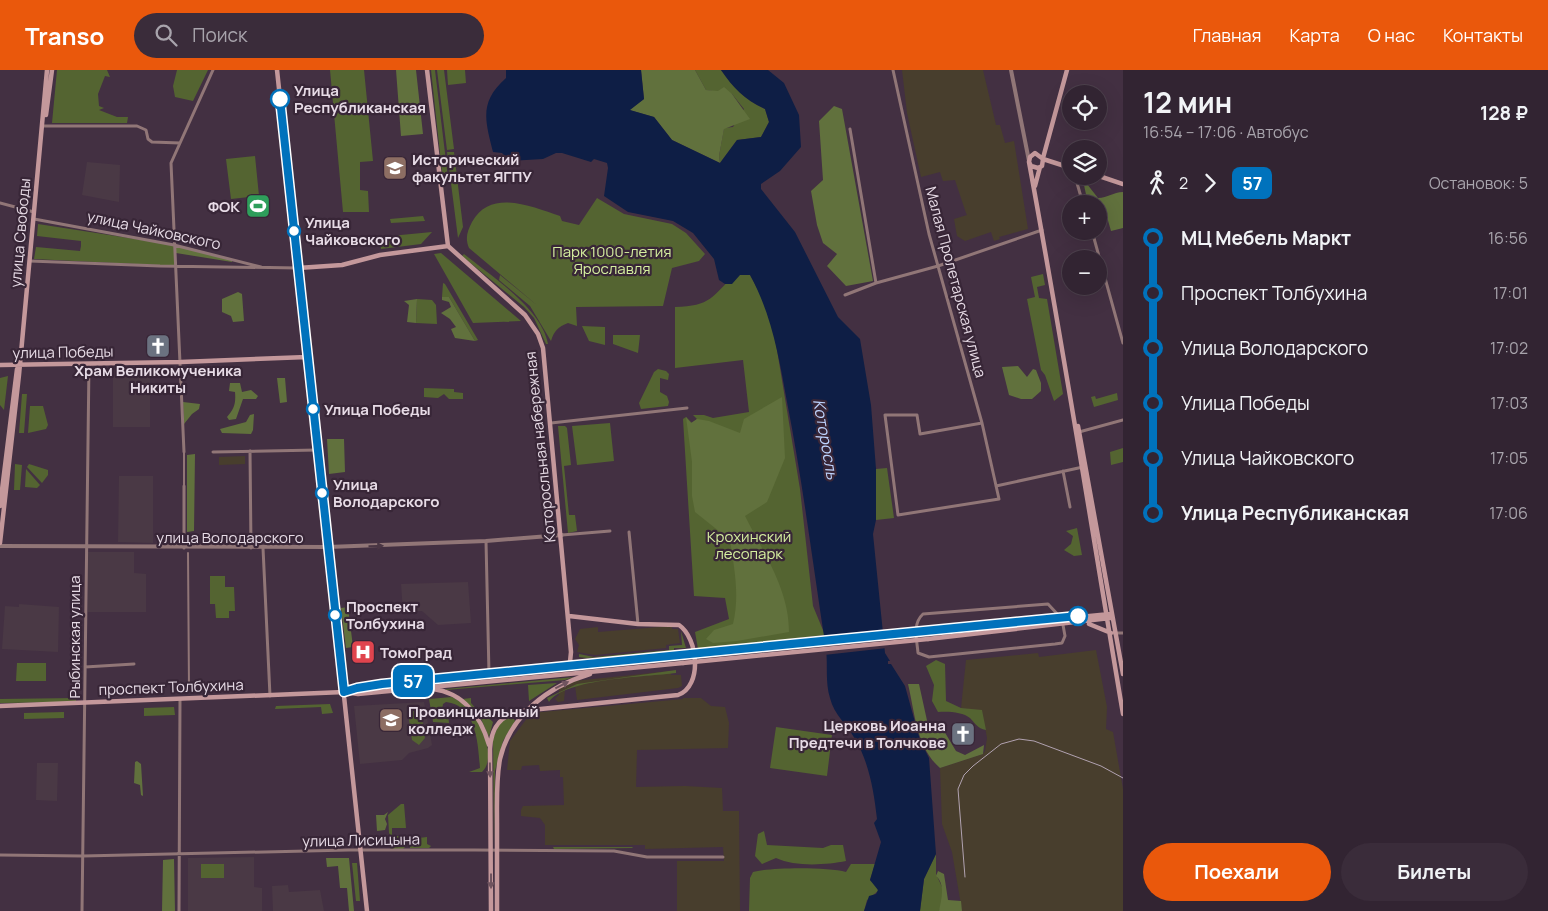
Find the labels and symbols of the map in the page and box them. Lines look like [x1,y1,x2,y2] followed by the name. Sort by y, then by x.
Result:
[294,80,426,118] place label: Улица Республиканская
[270,89,290,109] marker: Улица Республиканская
[412,149,532,187] place label: Исторический факультет ЯГПУ
[382,155,408,181] school or university icon: Исторический факультет ЯГПУ
[5,177,35,289] street label: улица Свободы
[920,184,992,380] street label: Малая Пролетарская улица
[245,193,271,219] sports icon: ФОК
[208,196,240,217] place label: ФОК
[85,206,223,254] street label: улица Чайковского
[305,212,401,250] place label: Улица Чайковского
[287,224,301,238] marker: Улица Чайковского
[552,241,672,279] park label: Парк 1000-летия Ярославля
[145,333,171,359] church icon: Храм Великомученика Никиты
[12,341,114,363] street label: улица Победы
[520,350,560,544] street label: Которосльная набережная
[74,360,242,398] place label: Храм Великомученика Никиты
[808,397,844,481] water label: Которосль
[324,399,431,420] place label: Улица Победы
[306,402,320,416] marker: Улица Победы
[333,474,440,512] place label: Улица Володарского
[315,486,329,500] marker: Улица Володарского
[707,526,791,564] park label: Крохинский лесопарк
[156,527,304,548] street label: улица Володарского
[369,541,385,549] one-way arrow
[64,576,85,699] street label: Рыбинская улица
[346,596,425,634] place label: Проспект Толбухина
[1068,606,1088,626] unlabelled marker
[328,608,342,622] marker: Проспект Толбухина
[350,639,376,665] hospital icon: ТомоГрад
[380,642,453,663] place label: ТомоГрад
[390,665,436,697] line badge: 57
[98,674,244,700] street label: проспект Толбухина
[555,681,569,689] one-way arrow
[408,701,539,739] place label: Провинциальный колледж
[378,707,404,733] school or university icon: Провинциальный колледж
[789,715,946,753] place label: Церковь Иоанна Предтечи в Толчкове
[950,721,976,747] church icon: Церковь Иоанна Предтечи в Толчкове
[486,762,494,778] one-way arrow
[302,828,420,852] street label: улица Лисицына
[487,873,495,889] one-way arrow

